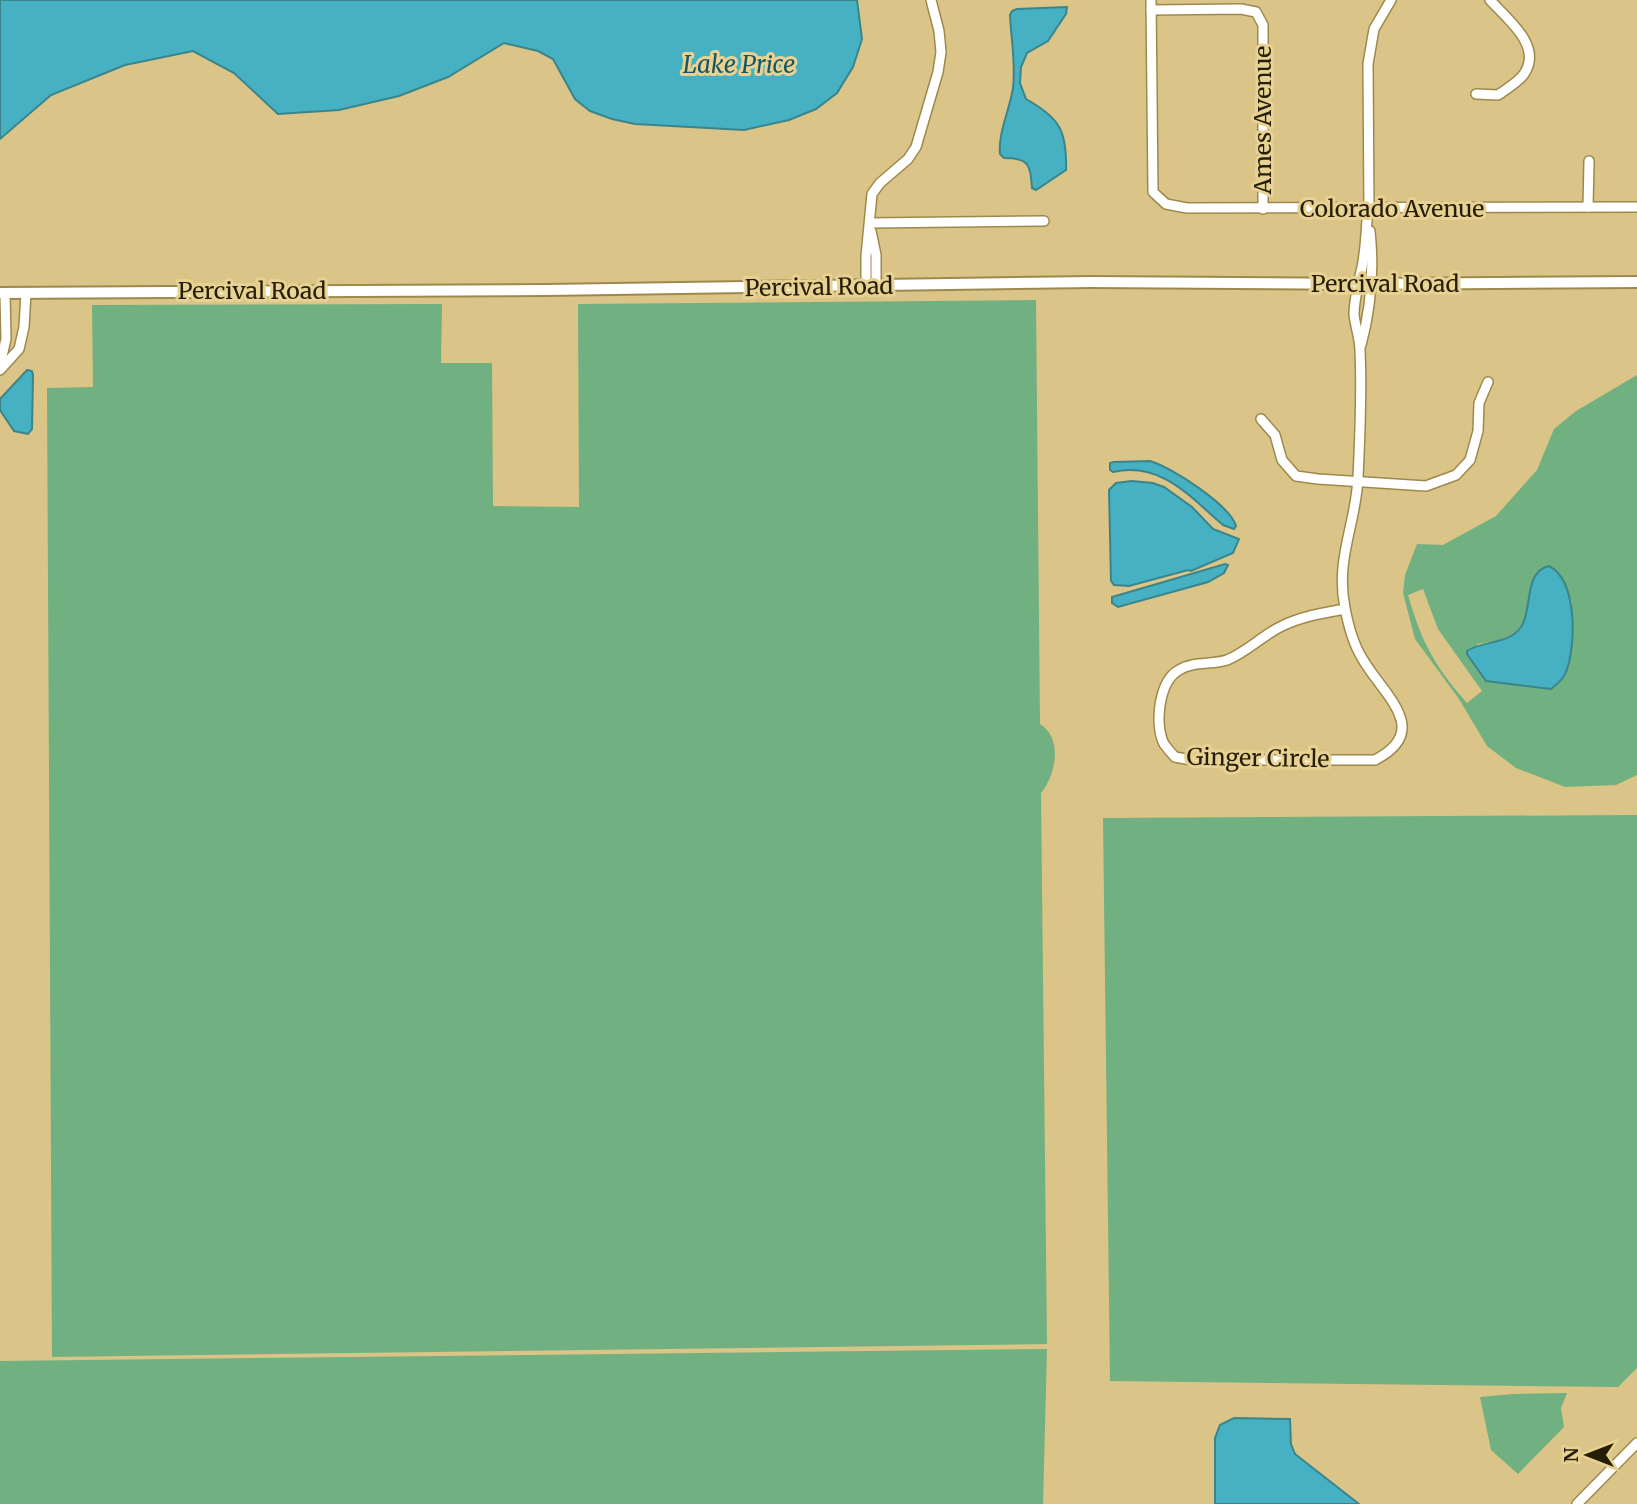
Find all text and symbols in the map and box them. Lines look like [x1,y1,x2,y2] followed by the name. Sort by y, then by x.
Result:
[1248,46,1277,195] street label: Ames Avenue
[683,49,795,80] water label: Lake Price
[1300,194,1484,223] street label: Colorado Avenue
[1311,269,1459,298] street label: Percival Road
[744,271,894,302] street label: Percival Road
[178,276,326,305] street label: Percival Road
[1186,742,1330,773] street label: Ginger Circle
[1553,1420,1623,1490] north arrow
[1559,1447,1583,1463] text: N

